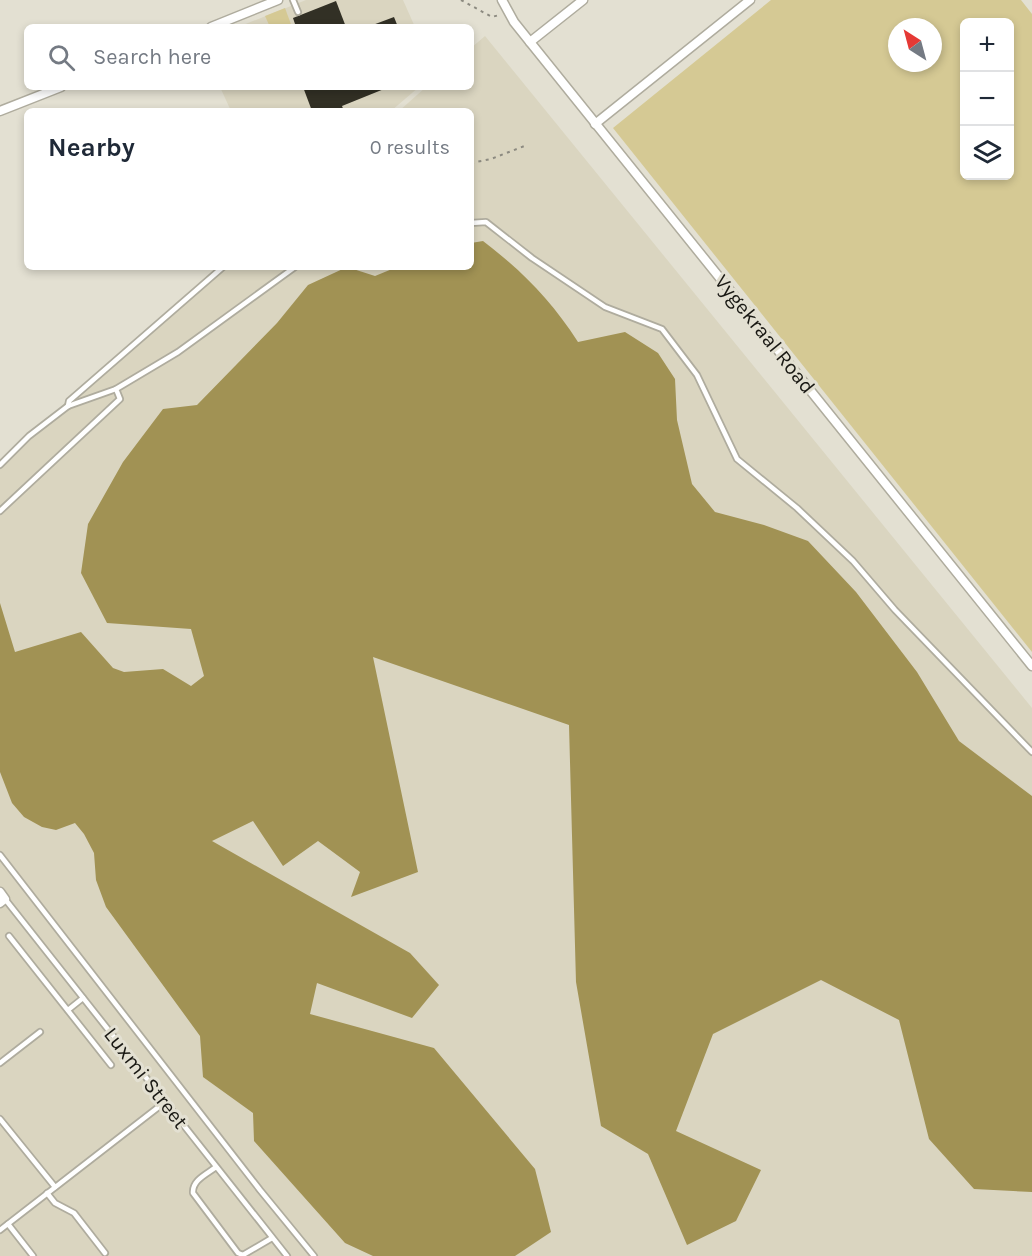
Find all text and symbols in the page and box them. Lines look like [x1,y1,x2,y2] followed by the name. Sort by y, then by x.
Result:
[888,18,942,72] north arrow
[960,18,1014,180] map controls
[960,18,1014,72] button: +
[24,24,474,90] search box
[45,41,78,74] icon: search
[93,44,211,70] text: Search here
[960,72,1014,126] button: −
[960,126,1014,180] button: layers
[48,132,135,163] text: Nearby
[370,136,450,159] text: 0 results
[710,270,820,398] street label: Vygekraal Road
[99,1023,193,1133] street label: Luxmi Street

